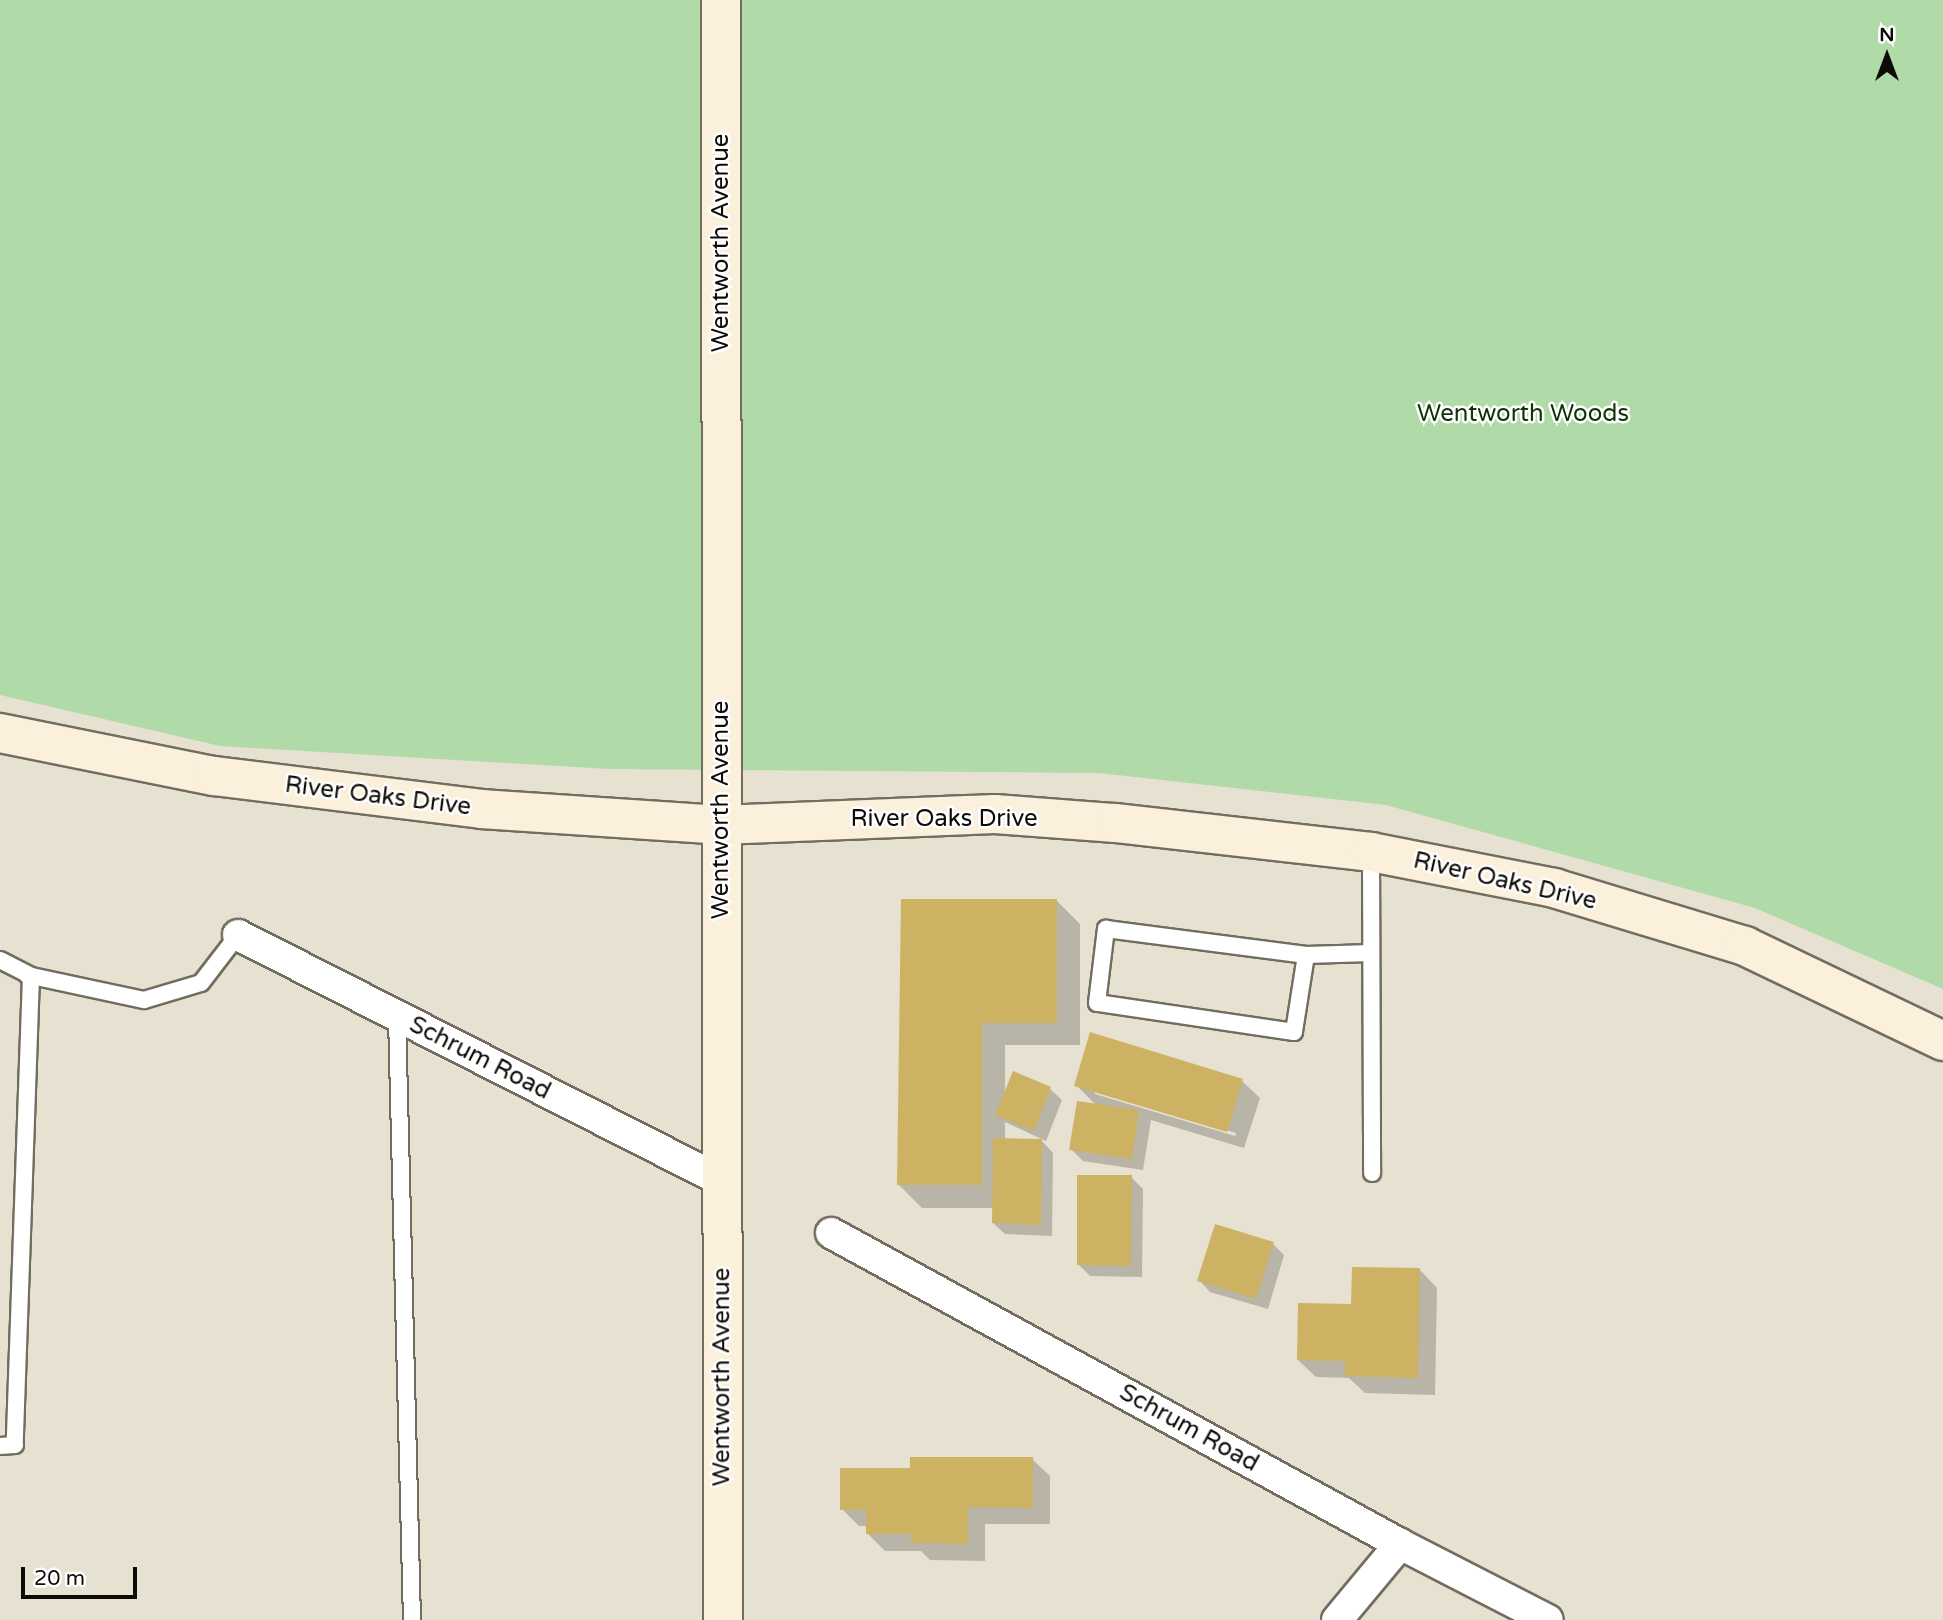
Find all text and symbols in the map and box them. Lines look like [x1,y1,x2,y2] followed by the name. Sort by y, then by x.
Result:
[1852,21,1922,91] north arrow
[1879,24,1895,46] text: N
[707,134,735,352] street label: Wentworth Avenue
[1417,400,1629,428] park label: Wentworth Woods
[707,701,735,919] street label: Wentworth Avenue
[283,770,473,822] street label: River Oaks Drive
[850,805,1038,833] street label: River Oaks Drive
[1411,846,1599,916] street label: River Oaks Drive
[405,1010,555,1106] street label: Schrum Road
[708,1268,736,1486] street label: Wentworth Avenue
[1114,1378,1264,1478] street label: Schrum Road
[24,1554,140,1598] scale bar
[34,1566,85,1591] text: 20 m

